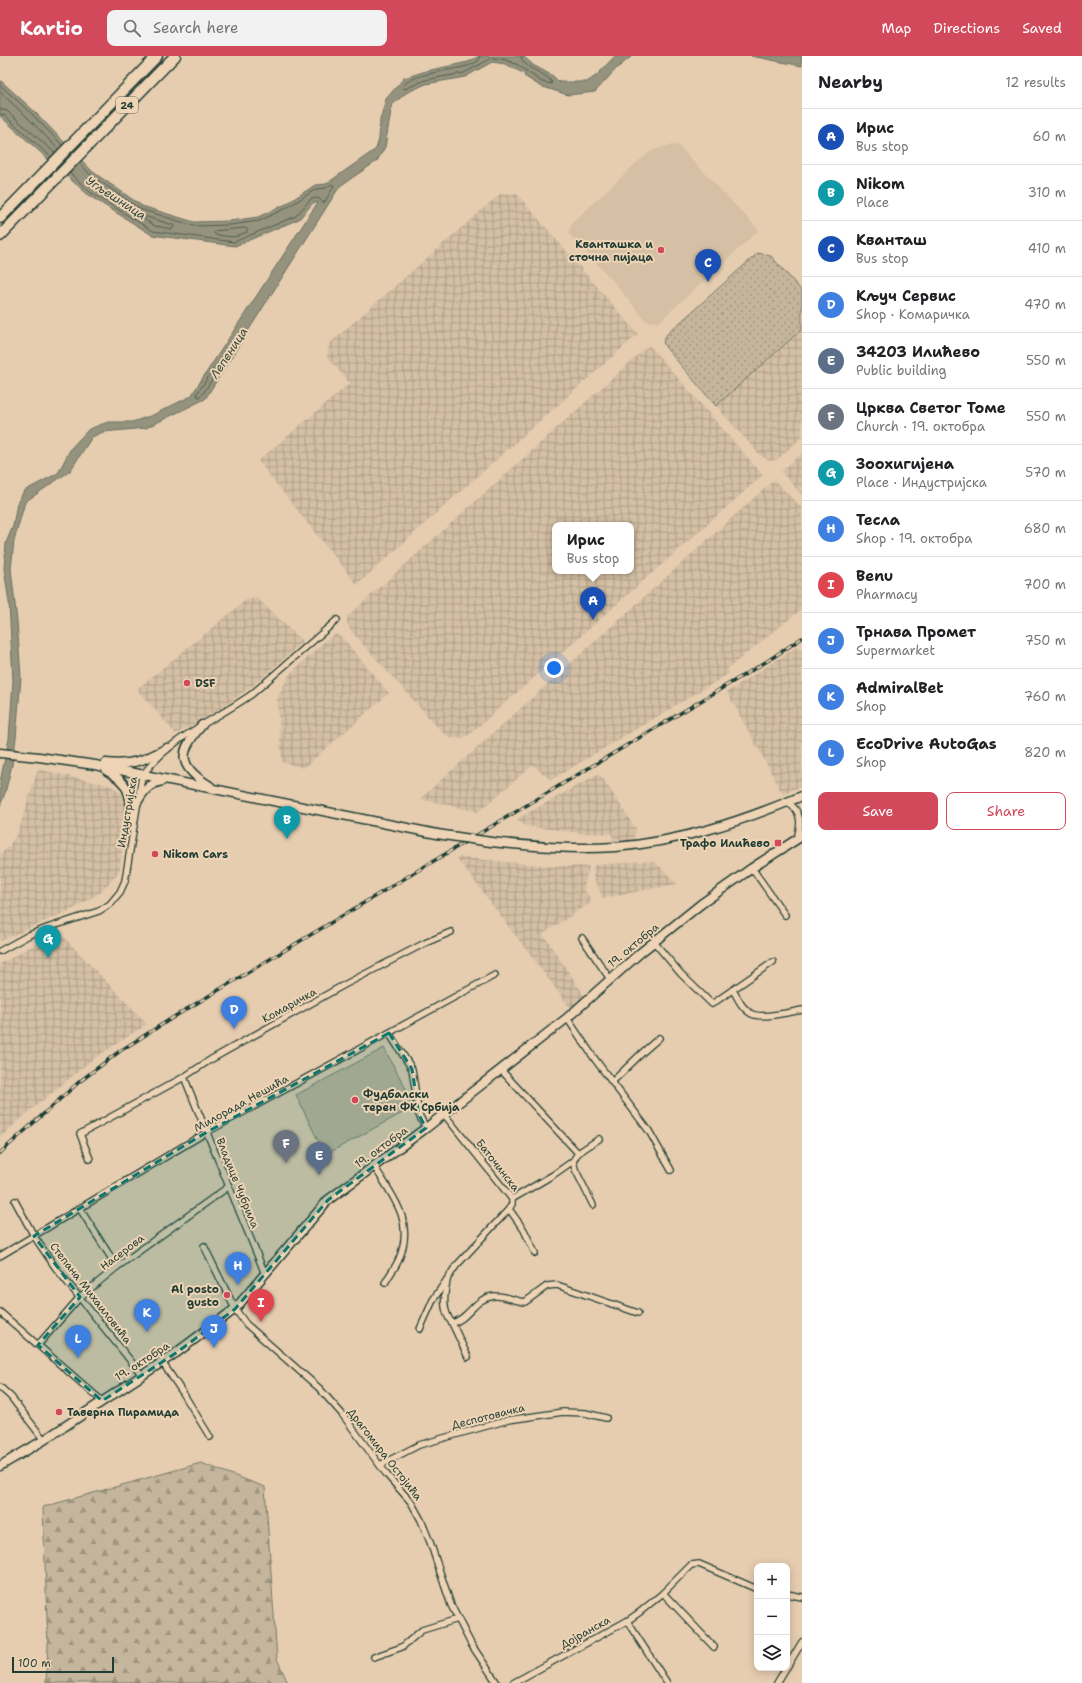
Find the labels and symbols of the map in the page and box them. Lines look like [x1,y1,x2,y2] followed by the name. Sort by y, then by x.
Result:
[116,97,138,113] road number: 24
[83,173,149,223] water label: Угљешница
[569,237,653,265] place label: Кванташка и сточна пијаца
[656,245,666,255] marker: Кванташка и сточна пијаца
[695,249,721,282] pin: C
[206,324,251,382] water label: Лепеница
[580,587,606,620] pin: A
[544,658,564,678] your location
[195,676,216,691] place label: DSF
[182,678,192,688] marker: DSF
[114,775,141,849] street label: Индустријска
[274,806,300,839] pin: B
[680,836,770,851] place label: Трафо Илићево
[773,838,783,848] marker: Трафо Илићево
[163,847,228,862] place label: Nikom Cars
[150,849,160,859] marker: Nikom Cars
[605,920,662,971] street label: 19. октобра
[35,925,61,958] pin: G
[259,984,319,1027] street label: Комаричка
[221,996,247,1029] pin: D
[191,1071,291,1136] street label: Милорада Нешића
[363,1087,460,1115] place label: Фудбалски терен ФК Србија
[350,1095,360,1105] marker: Фудбалски терен ФК Србија
[352,1123,411,1172] street label: 19. октобра
[273,1130,299,1163] pin: F
[213,1136,263,1231] street label: Владице Чубрила
[472,1136,523,1195] street label: Баточинска
[306,1142,332,1175] pin: E
[97,1231,148,1274] street label: Насерова
[46,1240,135,1347] street label: Степана Михаиловића
[225,1252,251,1285] pin: H
[171,1282,219,1310] place label: Al posto gusto
[248,1289,274,1322] pin: I
[222,1290,232,1300] marker: Al posto gusto
[134,1299,160,1332] pin: K
[201,1315,227,1348] pin: J
[65,1325,91,1358] pin: L
[112,1338,173,1385] street label: 19. октобра
[450,1400,527,1433] street label: Деспотовачка
[67,1405,180,1420] place label: Таверна Пирамида
[344,1405,426,1504] street label: Драгомира Остојића
[54,1407,64,1417] marker: Таверна Пирамида
[558,1612,613,1652] street label: Дојранска
[12,1655,114,1674] scale bar

